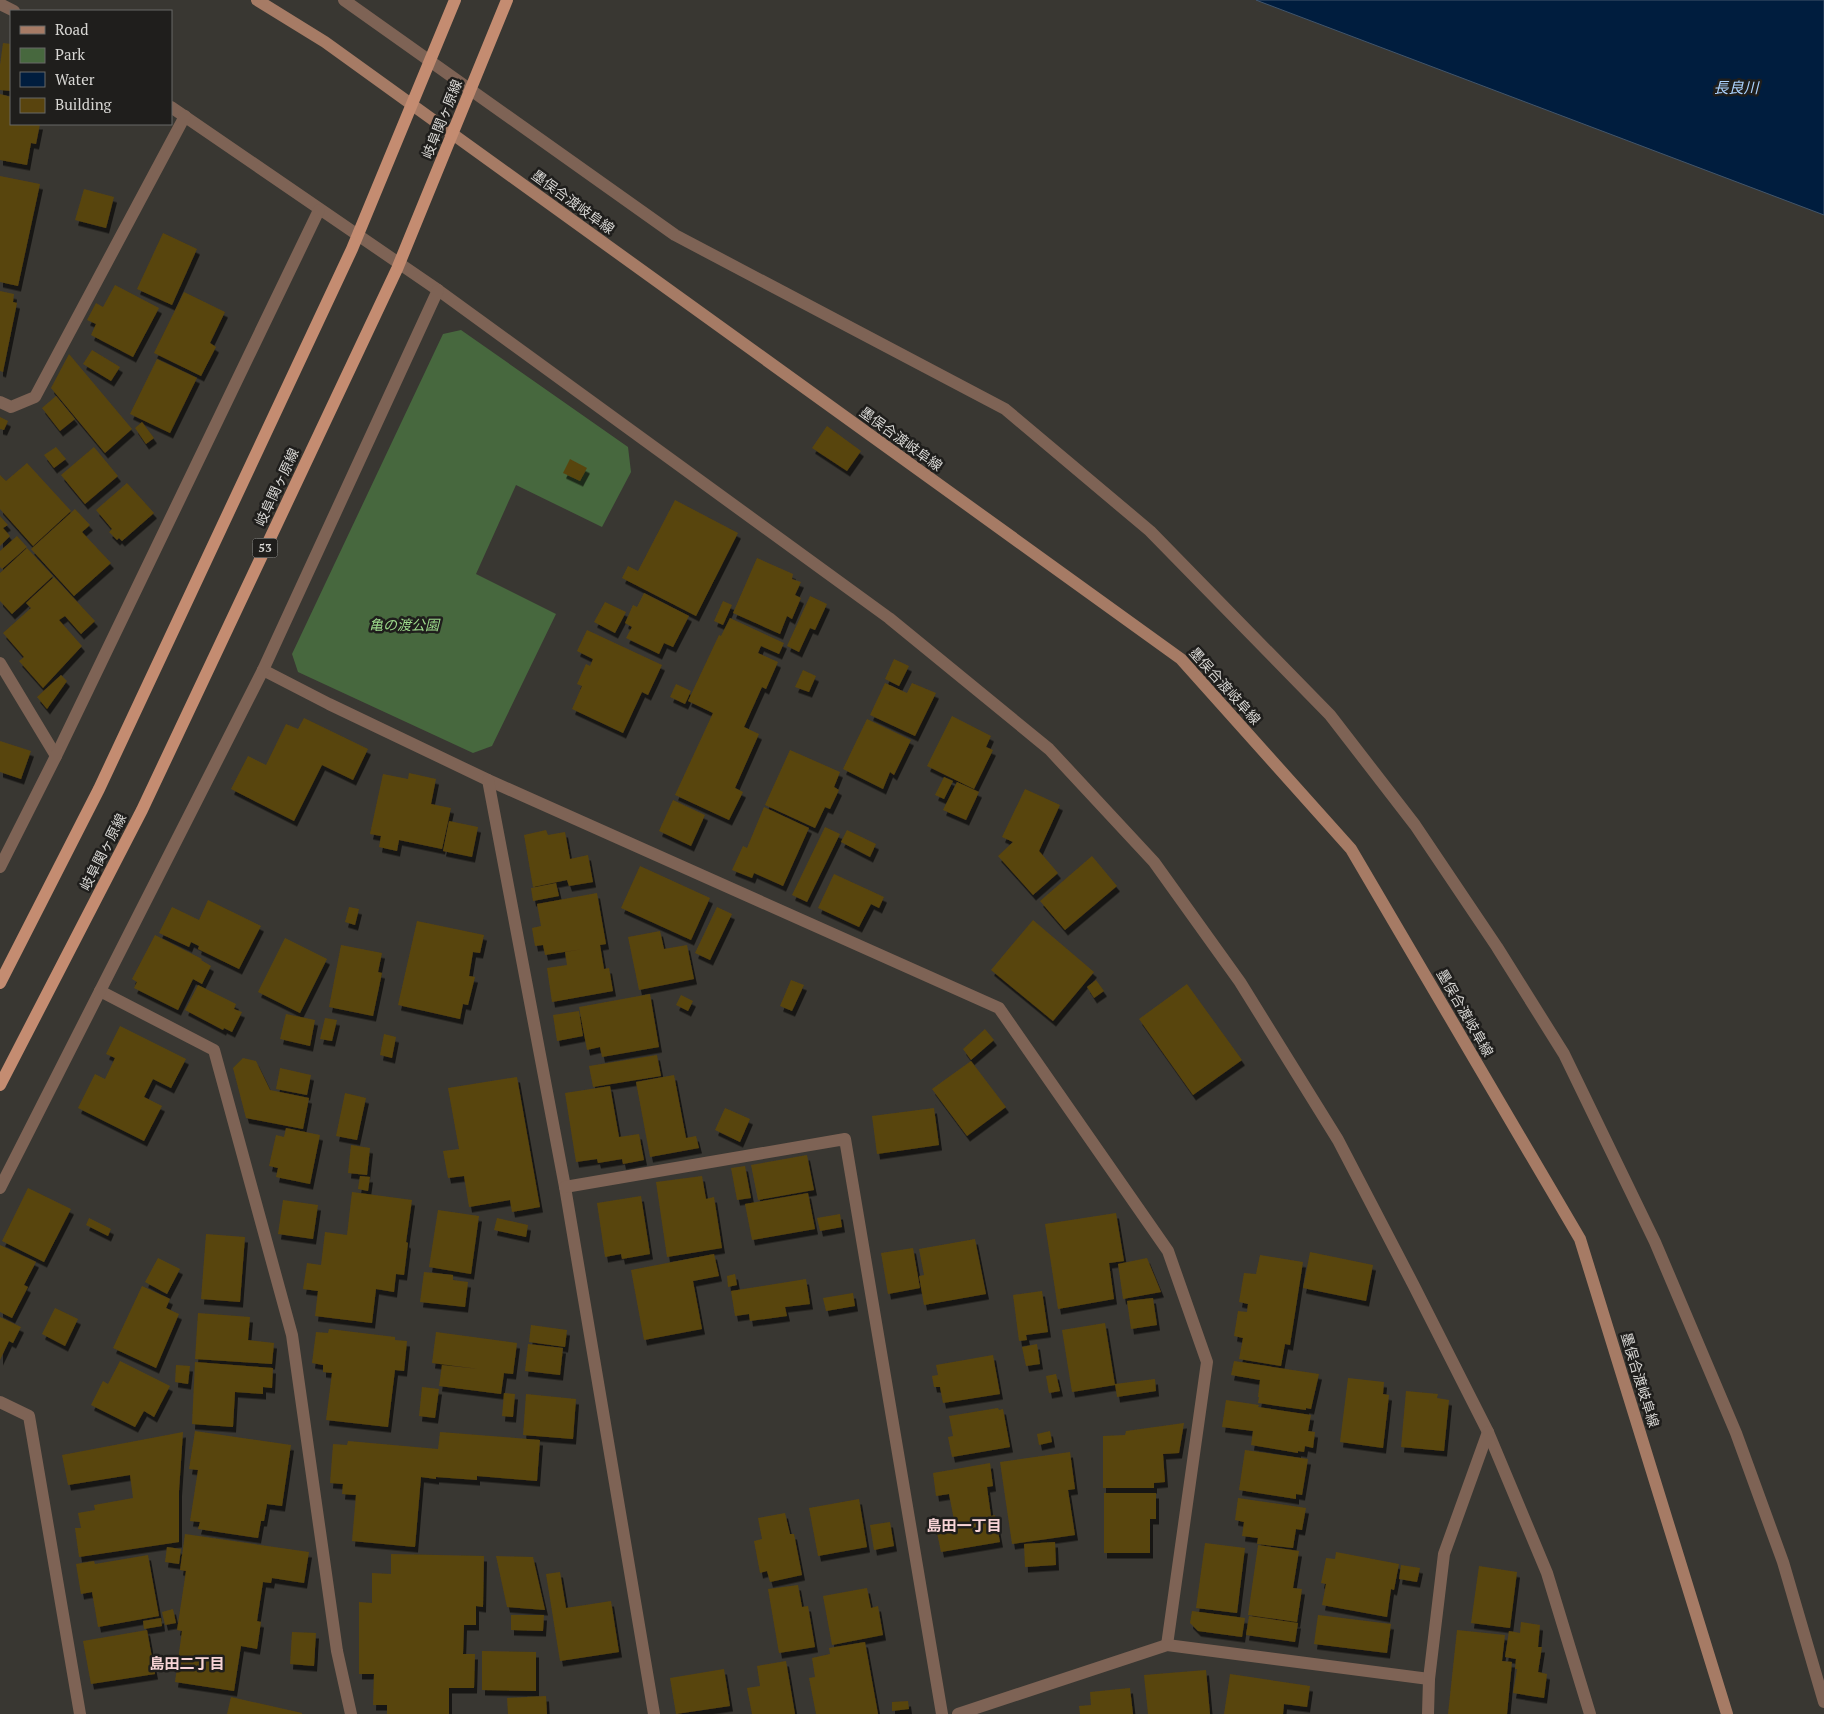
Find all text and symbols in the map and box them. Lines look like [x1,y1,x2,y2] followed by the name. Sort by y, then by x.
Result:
[10,10,172,125] legend
[55,19,88,39] text: Road
[55,44,85,64] text: Park
[55,69,95,89] text: Water
[417,76,466,161] street label: 岐阜関ヶ原線
[1713,77,1760,97] water label: 長良川
[55,94,113,114] text: Building
[528,165,619,238] street label: 墨俣合渡岐阜線
[856,402,947,475] street label: 墨俣合渡岐阜線
[250,445,303,529] street label: 岐阜関ヶ原線
[252,538,278,558] road number: 53
[369,615,441,634] park label: 亀の渡公園
[1186,643,1265,728] street label: 墨俣合渡岐阜線
[75,810,130,894] street label: 岐阜関ヶ原線
[1433,966,1498,1060] street label: 墨俣合渡岐阜線
[1617,1330,1664,1429] street label: 墨俣合渡岐阜線
[926,1515,1002,1535] district label: 島田一丁目
[149,1653,225,1673] district label: 島田二丁目

